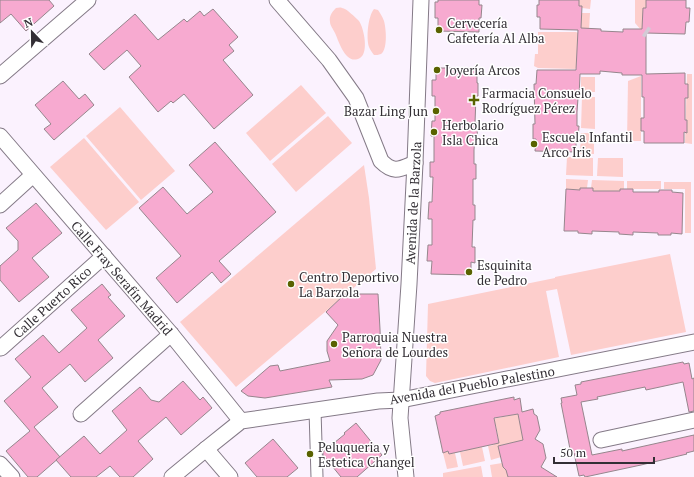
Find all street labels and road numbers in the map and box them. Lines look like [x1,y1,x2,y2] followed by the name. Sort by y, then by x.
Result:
[401,141,425,265] street label: Avenida de la Barzola
[67,217,177,339] street label: Calle Fray Serafín Madrid
[9,262,95,342] street label: Calle Puerto Rico
[388,362,556,408] street label: Avenida del Pueblo Palestino

